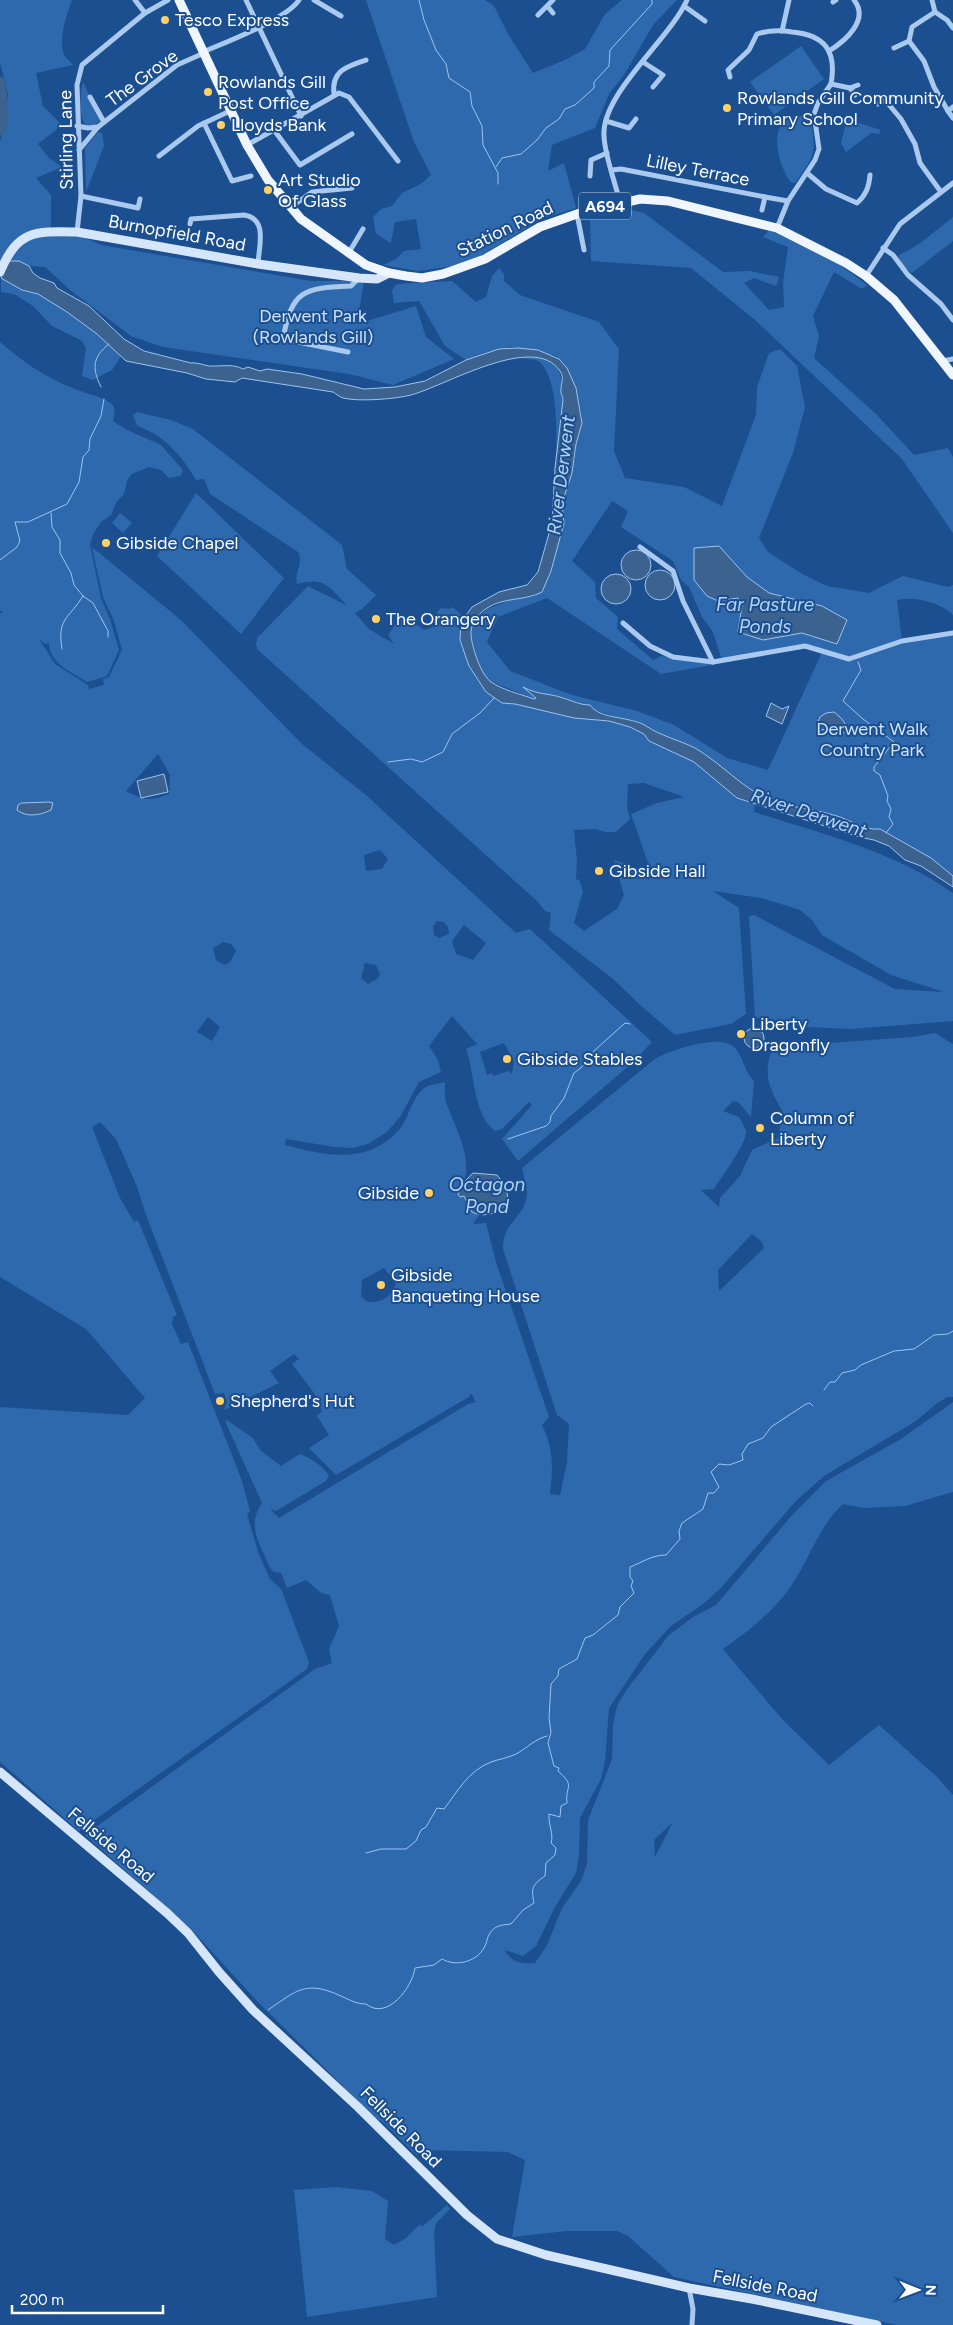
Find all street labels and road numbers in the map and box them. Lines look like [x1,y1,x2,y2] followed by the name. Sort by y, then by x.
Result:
[102,45,182,111] street label: The Grove
[54,90,78,190] street label: Stirling Lane
[645,149,752,191] street label: Lilley Terrace
[579,192,631,220] road number: A694
[453,196,557,262] street label: Station Road
[106,210,248,256] street label: Burnopfield Road
[63,1802,159,1888] street label: Fellside Road
[356,2082,446,2172] street label: Fellside Road
[711,2265,819,2307] street label: Fellside Road

